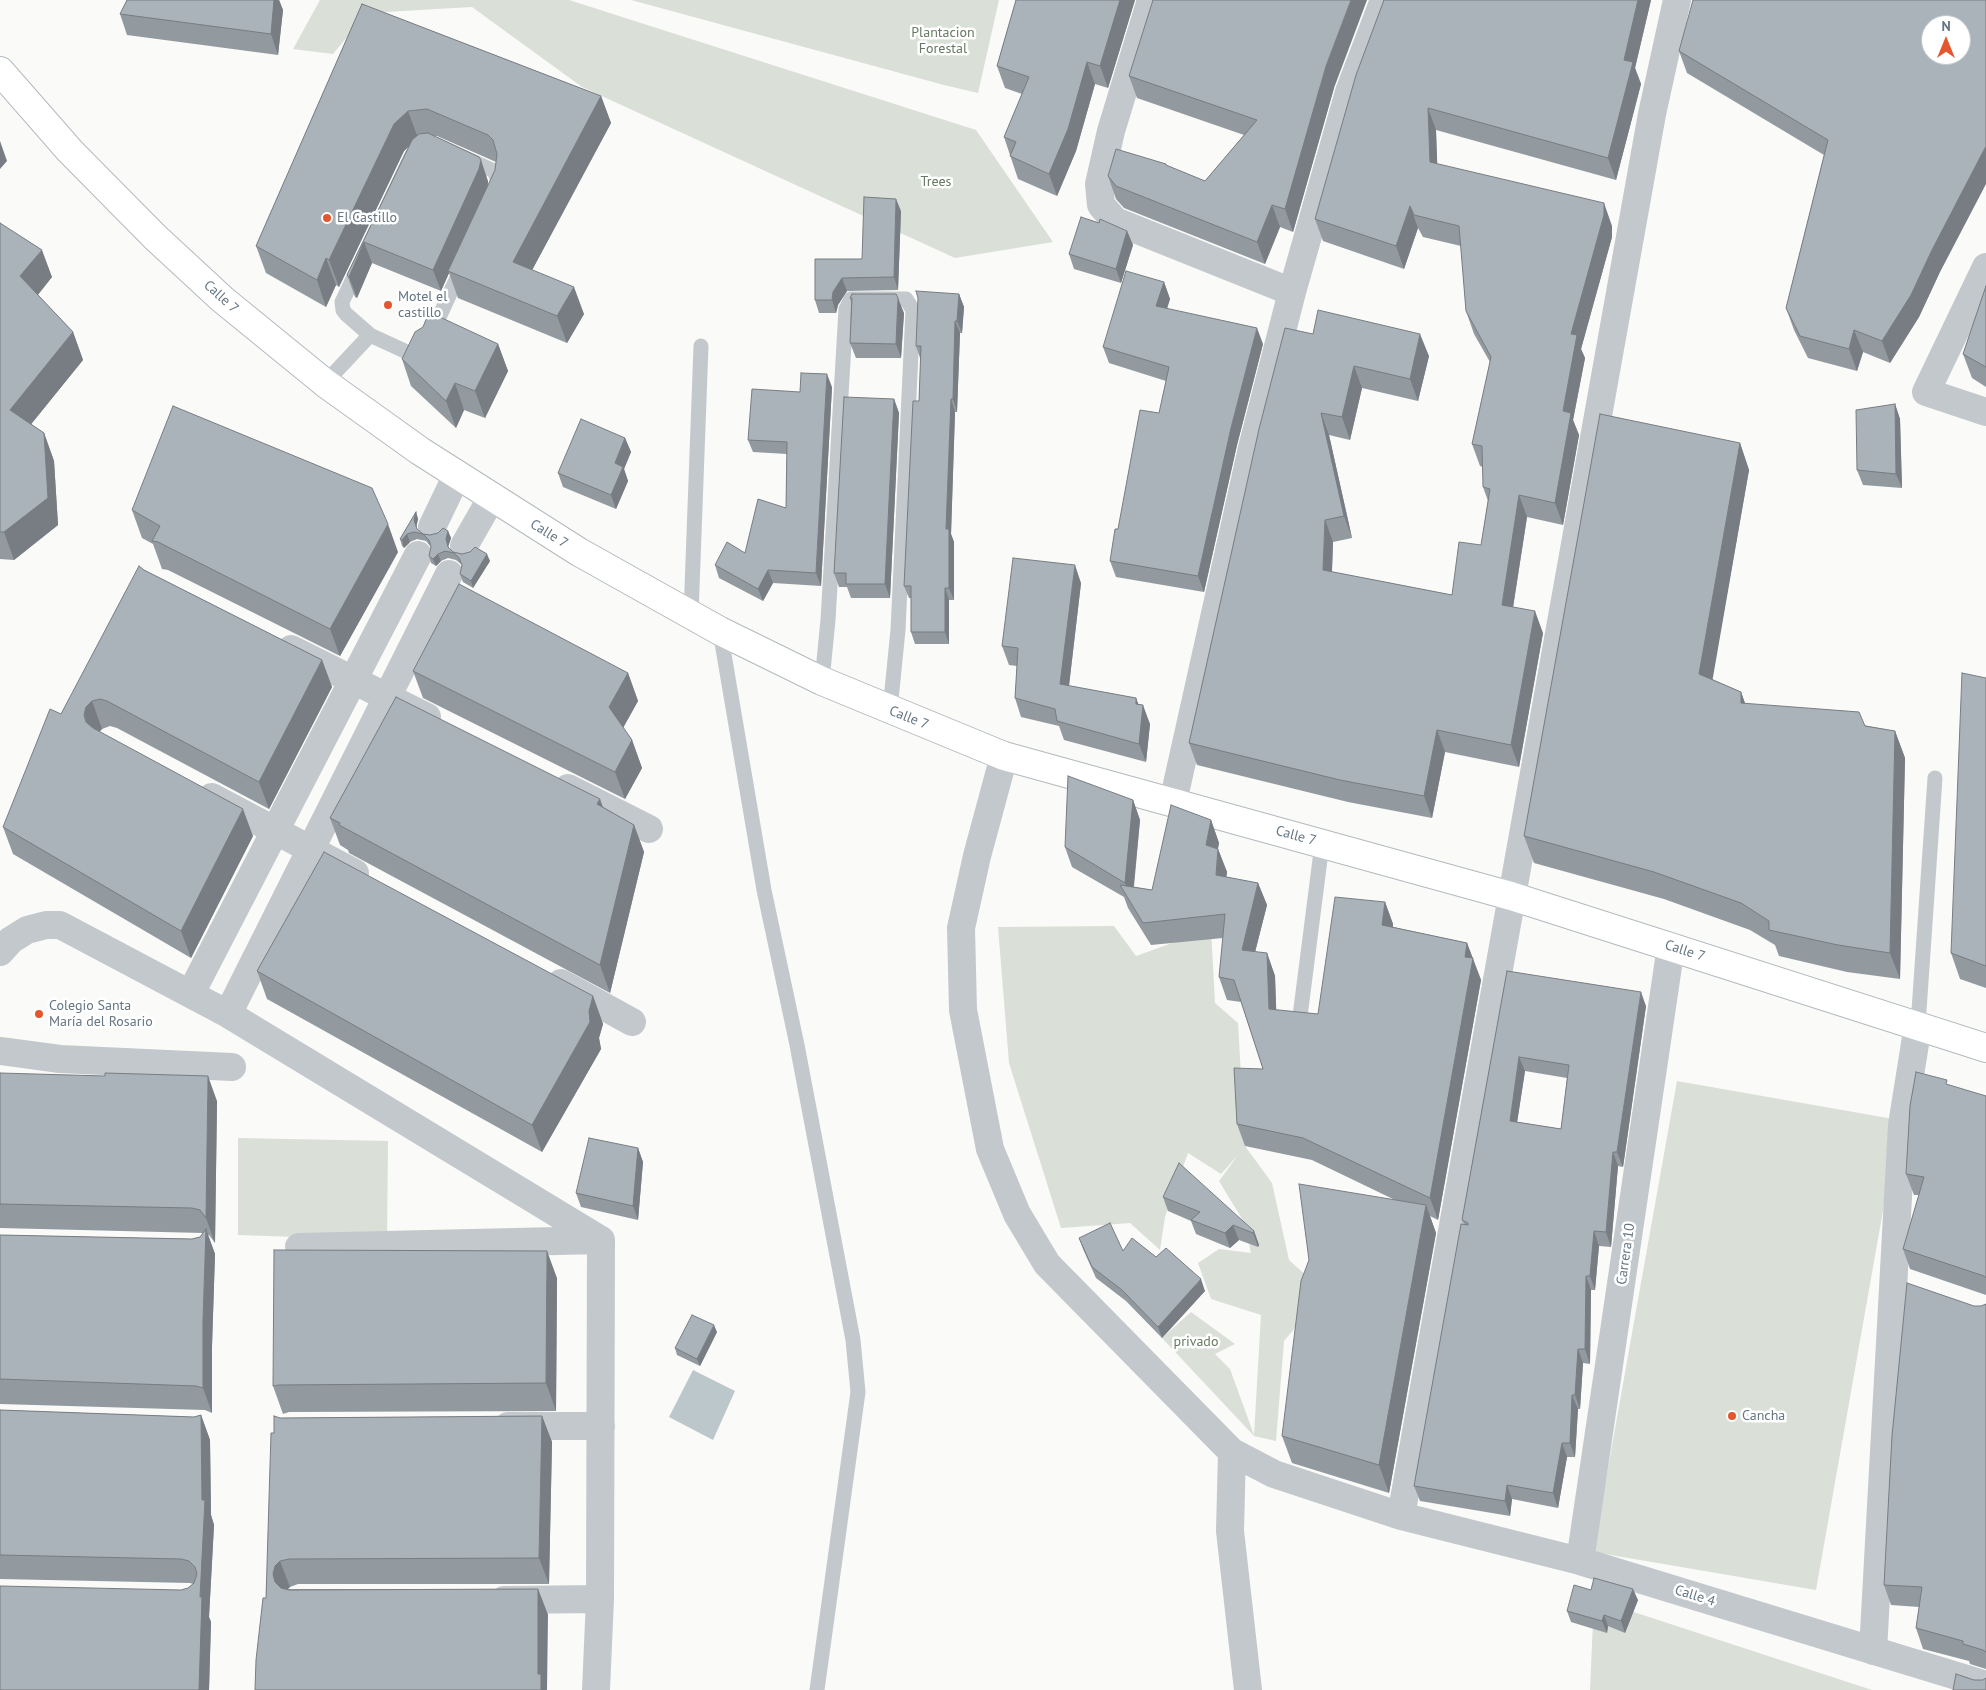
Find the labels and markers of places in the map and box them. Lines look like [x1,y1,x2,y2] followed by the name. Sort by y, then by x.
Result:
[337,210,397,226] place label: El Castillo
[321,212,333,224] marker: El Castillo
[398,289,447,322] place label: Motel el castillo
[382,299,394,311] marker: Motel el castillo
[49,998,153,1030] place label: Colegio Santa María del Rosario
[33,1008,45,1020] marker: Colegio Santa María del Rosario
[1742,1408,1785,1424] place label: Cancha
[1726,1410,1738,1422] marker: Cancha

